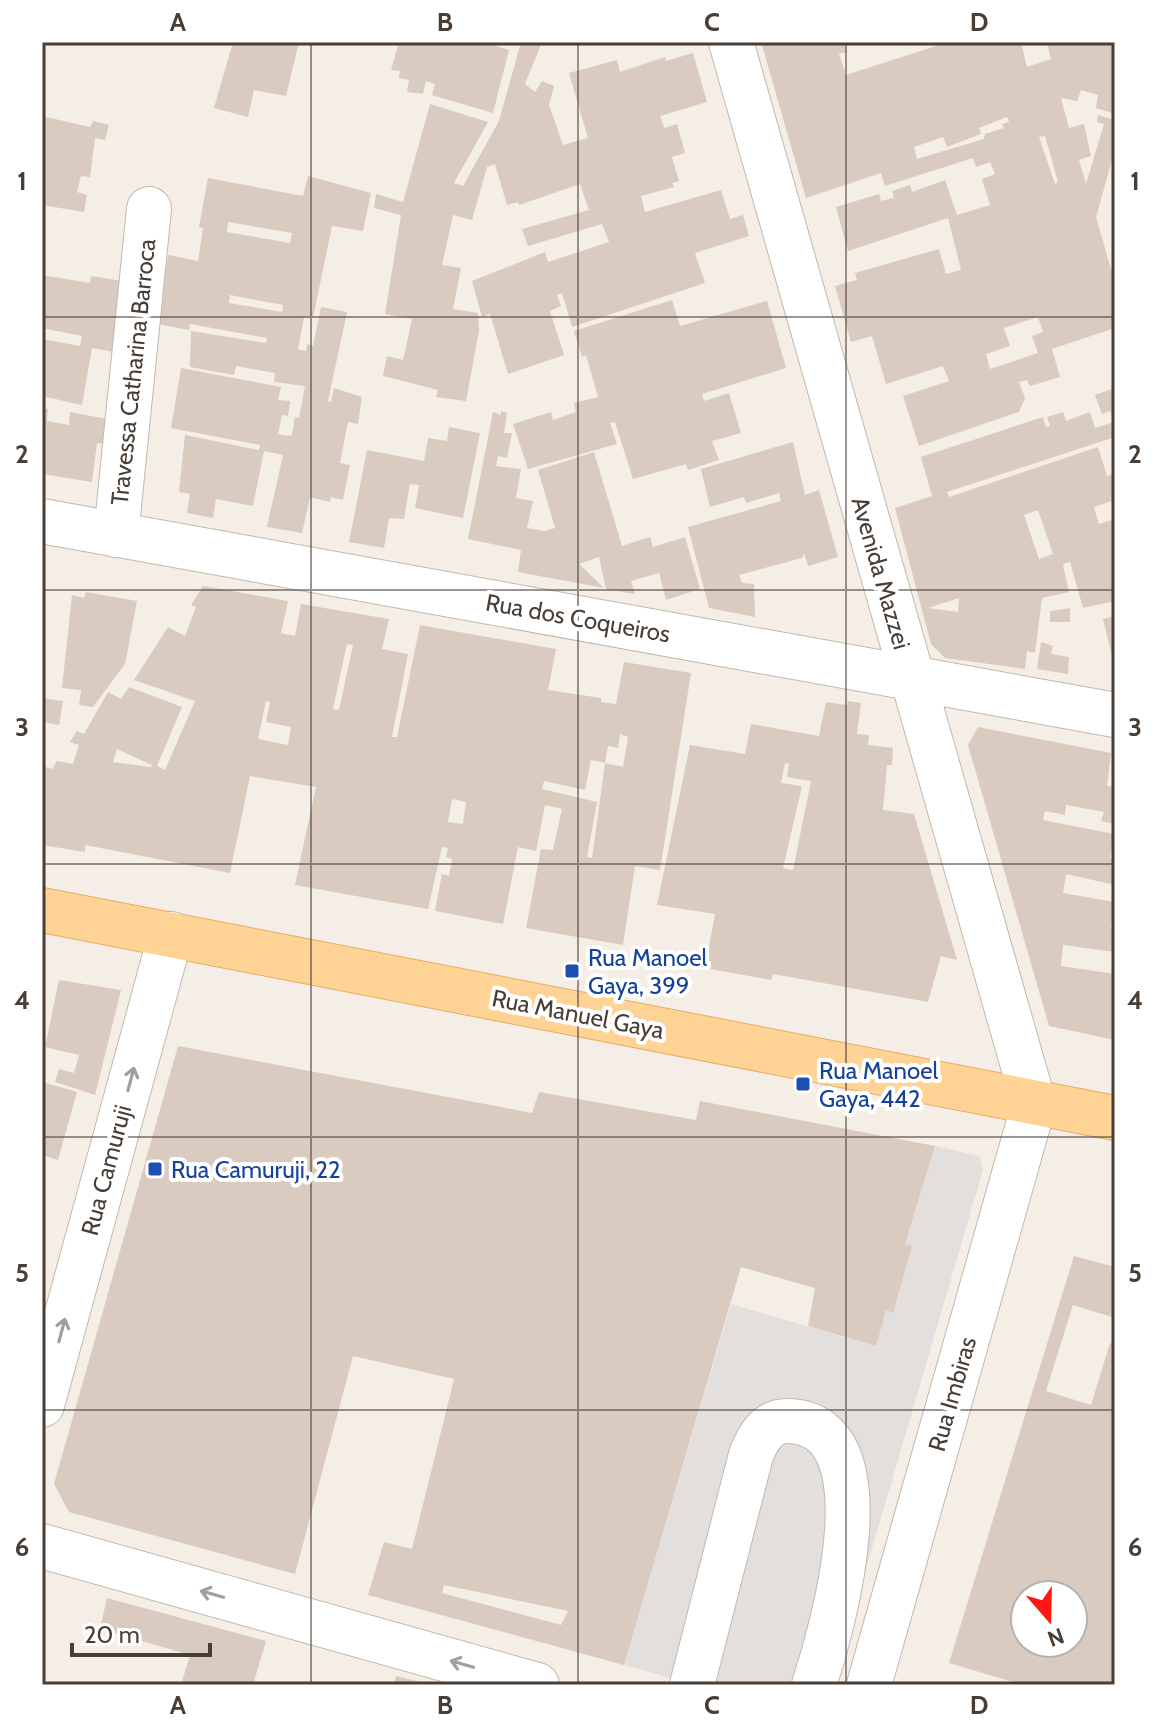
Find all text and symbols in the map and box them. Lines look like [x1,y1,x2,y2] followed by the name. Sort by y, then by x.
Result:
[170,6,187,38] text: A
[437,6,453,38] text: B
[704,6,720,38] text: C
[970,6,988,38] text: D
[17,165,27,197] text: 1
[1130,165,1140,197] text: 1
[105,237,161,507] street label: Travessa Catharina Barroca
[15,438,29,470] text: 2
[1128,438,1142,470] text: 2
[845,493,917,653] street label: Avenida Mazzei
[483,587,673,649] street label: Rua dos Coqueiros
[15,711,29,743] text: 3
[1128,711,1142,743] text: 3
[588,943,707,1000] place label: Rua Manoel Gaya, 399
[563,962,581,980] marker: Rua Manoel Gaya, 399
[490,983,667,1045] street label: Rua Manuel Gaya
[14,984,30,1016] text: 4
[1127,984,1143,1016] text: 4
[819,1056,938,1113] place label: Rua Manoel Gaya, 442
[124,1067,139,1093] one-way arrow
[794,1075,812,1093] marker: Rua Manoel Gaya, 442
[75,1102,137,1238] street label: Rua Camuruji
[171,1155,341,1184] place label: Rua Camuruji, 22
[146,1160,164,1178] marker: Rua Camuruji, 22
[15,1257,29,1289] text: 5
[1128,1257,1142,1289] text: 5
[56,1317,71,1343] one-way arrow
[922,1333,982,1455] street label: Rua Imbiras
[15,1531,29,1563] text: 6
[1128,1531,1142,1563] text: 6
[1009,1579,1089,1659] north arrow
[199,1585,225,1600] one-way arrow
[72,1607,210,1657] scale bar
[84,1620,140,1649] text: 20 m
[1044,1622,1068,1653] text: N
[449,1656,475,1671] one-way arrow
[170,1689,187,1721] text: A
[437,1689,453,1721] text: B
[704,1689,720,1721] text: C
[970,1689,988,1721] text: D

